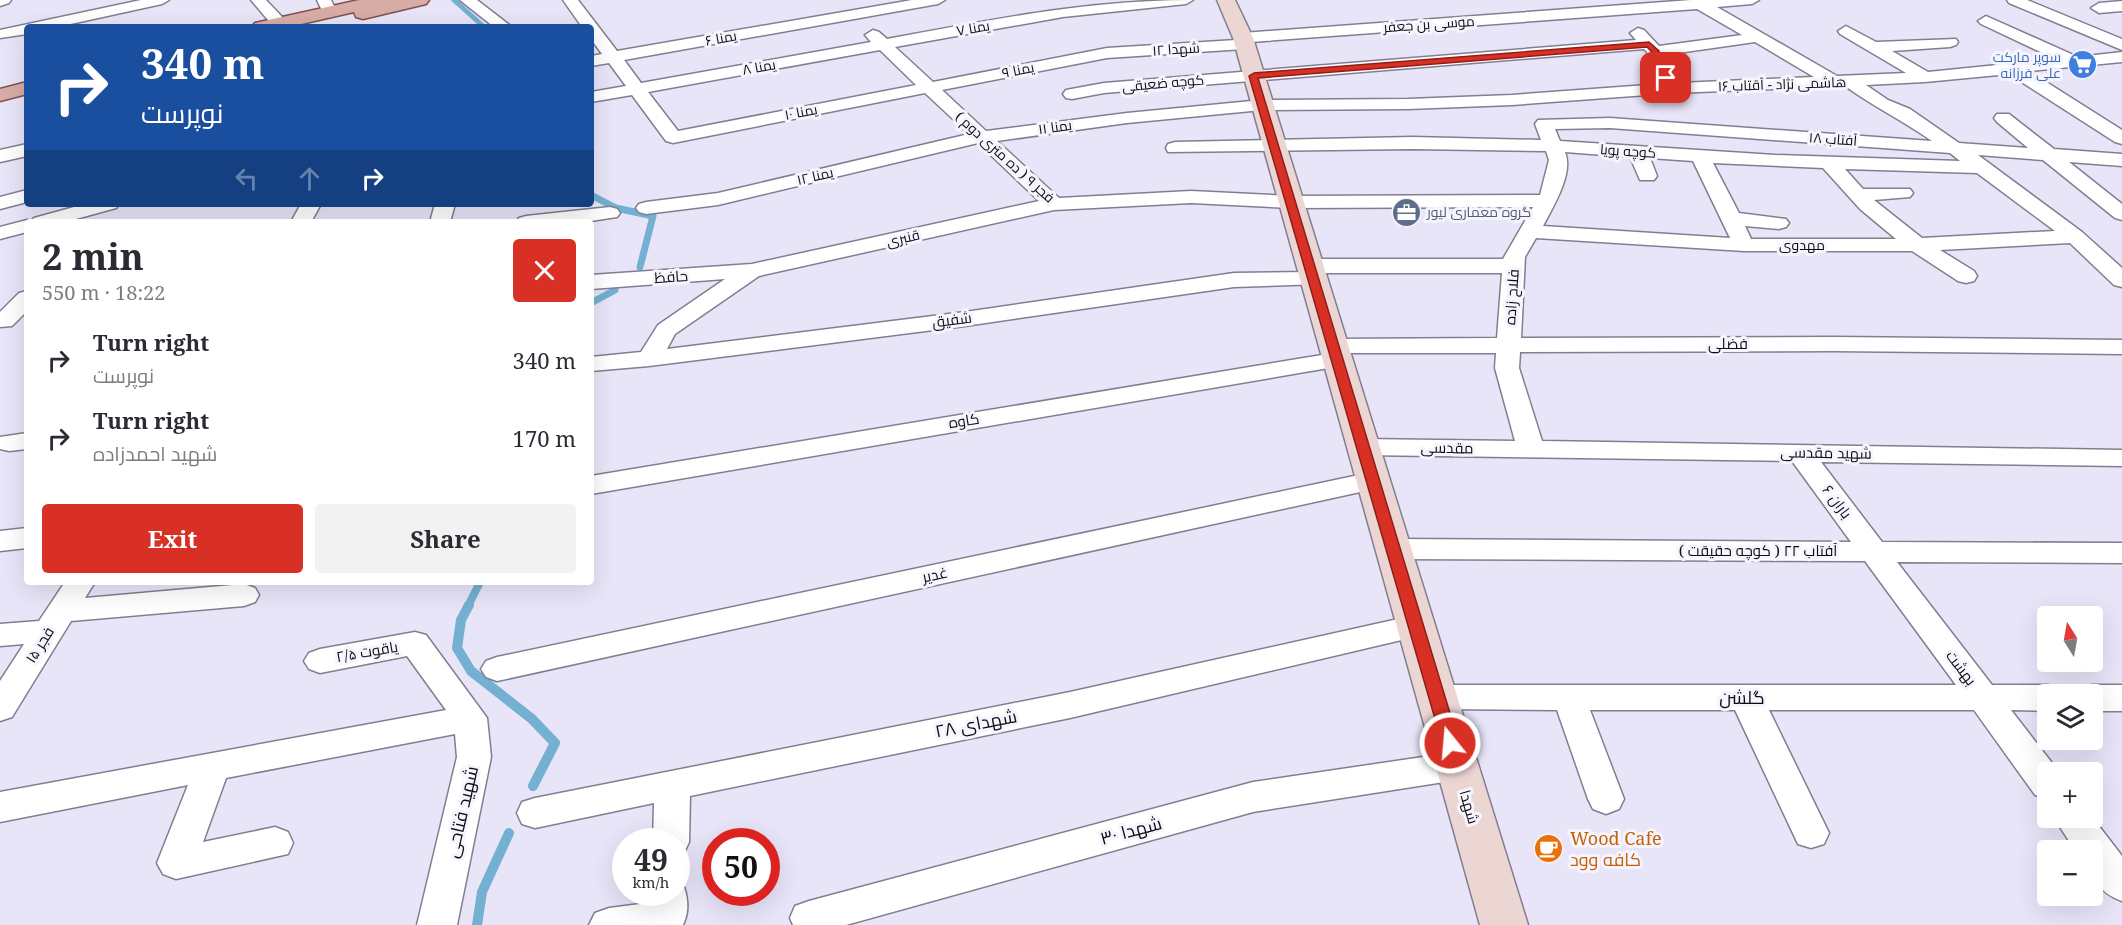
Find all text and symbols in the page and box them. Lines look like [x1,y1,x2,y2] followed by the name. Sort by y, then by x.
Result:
[1382,11,1475,36] street label: موسی بن جعفر
[955,15,991,40] street label: یمنا ۷
[704,25,738,50] street label: یمنا ۶
[141,34,265,91] text: 340 m
[1152,37,1200,60] street label: شهدا ۱۲
[1993,47,2061,82] place label: سوپر مارکت علی فرزانه
[42,48,120,126] icon: right
[2066,49,2098,81] supermarket icon: سوپر مارکت علی فرزانه
[1640,52,1691,103] pin
[741,54,777,79] street label: یمنا ۸
[1000,57,1036,82] street label: یمنا ۹
[1649,61,1682,94] icon: arrive
[1121,69,1205,97] street label: کوچه ضعیقی
[1717,72,1847,95] street label: هاشمی نژاد - آقتاب ۱۶
[141,94,224,131] text: نوپرست
[783,99,819,124] street label: یمنا ۱۰
[951,107,1059,207] street label: فجر ۹ ( ده متری دوم )
[1037,115,1073,138] street label: یمنا ۱۱
[1808,127,1858,150] street label: آفتاب ۱۸
[1599,139,1657,163] street label: کوچه پویا
[230,162,263,195] icon: left
[293,162,326,195] icon: ahead
[356,162,389,195] icon: right
[795,162,835,189] street label: یمنا ۱۲
[1390,196,1422,228] office icon: گروه معماری لیور
[1426,202,1531,221] place label: گروه معماری لیور
[884,224,921,251] street label: قنبری
[42,232,144,281] text: 2 min
[1779,235,1825,254] street label: مهدوی
[513,239,576,302] button: close
[653,265,688,287] street label: حافظ
[1499,268,1525,326] street label: فلاح زاده
[42,279,165,306] text: 550 m · 18:22
[931,307,973,332] street label: شفیق
[93,327,209,357] text: Turn right
[1708,333,1748,354] street label: فضلی
[42,344,75,377] icon: right
[513,345,576,375] text: 340 m
[93,362,154,389] text: نوپرست
[93,405,209,435] text: Turn right
[947,408,981,432] street label: کاوه
[42,422,75,455] icon: right
[513,423,576,453] text: 170 m
[1420,437,1474,458] street label: مقدسی
[93,440,217,467] text: شهید احمدزاده
[1780,441,1872,464] street label: شهید مقدسی
[1818,480,1857,523] street label: باران ۶
[42,504,303,573] button: Exit
[315,504,576,573] button: Share
[1679,540,1837,561] street label: آفتاب ۲۲ ( کوچه حقیقت )
[919,562,949,587] street label: غدیر
[2037,606,2103,672] north arrow
[2037,606,2103,906] map controls
[20,622,58,666] street label: فجر ۱۵
[334,636,399,666] street label: یاقوت ۲/۵
[1941,646,1982,690] street label: بهشت
[2037,684,2103,750] button: layers
[1719,685,1765,709] street label: گلشن
[933,703,1019,743] street label: شهدای ۲۸
[1418,711,1482,775] position arrow
[2037,762,2103,828] button: +
[439,763,483,860] street label: شهید فتاحی
[1455,787,1484,826] street label: شهدا
[1097,810,1164,850] street label: شهدا ۳۰
[1570,826,1662,871] place label: Wood Cafe کافه وود
[702,828,780,906] speed limit sign: 50
[1533,833,1565,865] cafe icon: Wood Cafe کافه وود
[634,839,668,880] text: 49
[2037,840,2103,906] button: −
[633,872,669,892] text: km/h

